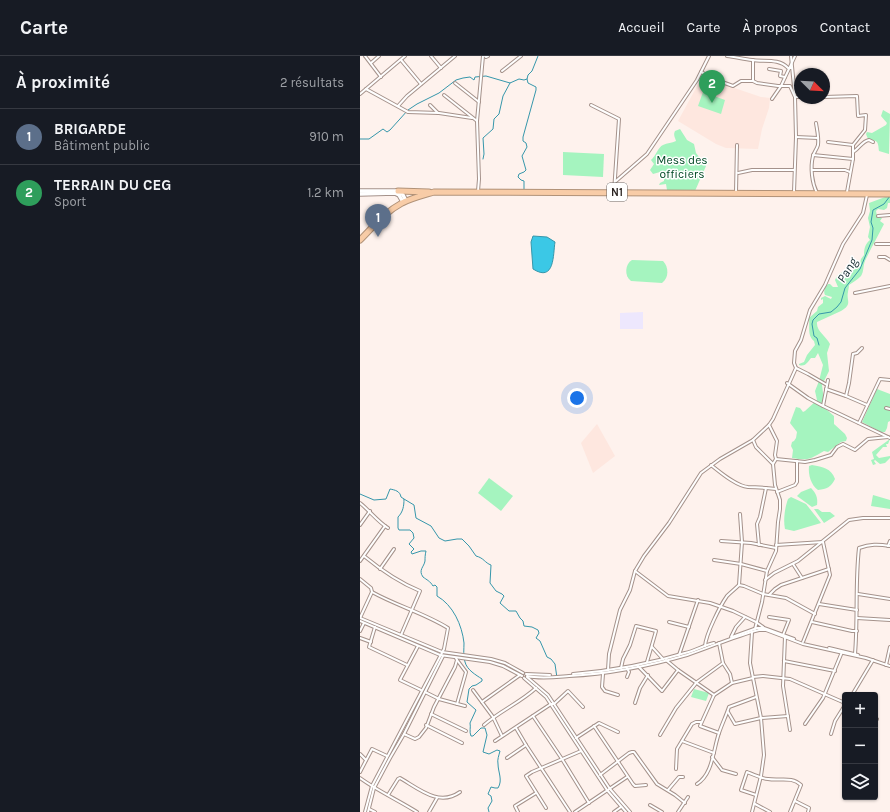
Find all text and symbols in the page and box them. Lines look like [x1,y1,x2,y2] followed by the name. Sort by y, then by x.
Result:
[20,17,68,39] text: Carte
[618,19,665,36] text: Accueil
[687,19,720,36] text: Carte
[742,19,798,36] text: À propos
[820,19,870,36] text: Contact
[794,68,830,104] north arrow
[699,70,725,103] pin: 2
[16,72,110,92] text: À proximité
[280,75,344,90] text: 2 résultats
[54,120,126,138] text: BRIGARDE
[27,129,31,144] text: 1
[309,129,344,144] text: 910 m
[54,138,150,153] text: Bâtiment public
[656,153,708,181] park label: Mess des officiers
[54,176,171,194] text: TERRAIN DU CEG
[607,183,627,201] road number: N1
[25,185,33,200] text: 2
[307,185,344,200] text: 1.2 km
[54,194,86,209] text: Sport
[365,204,391,237] pin: 1
[834,254,861,285] water label: Pang
[567,388,587,408] your location
[842,692,878,800] map controls
[842,692,878,728] button: +
[842,728,878,764] button: −
[842,764,878,800] button: layers

